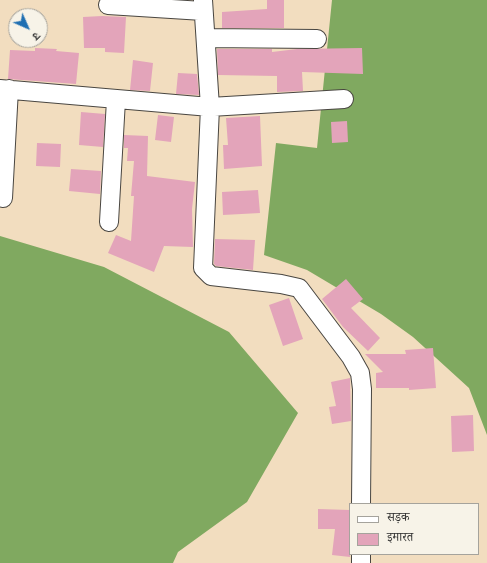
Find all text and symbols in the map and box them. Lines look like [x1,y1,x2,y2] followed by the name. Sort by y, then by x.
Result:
[8,8,48,48] north arrow
[29,29,43,43] text: उ
[349,503,479,555] legend
[387,509,410,525] text: सड़क
[387,529,413,545] text: इमारत

